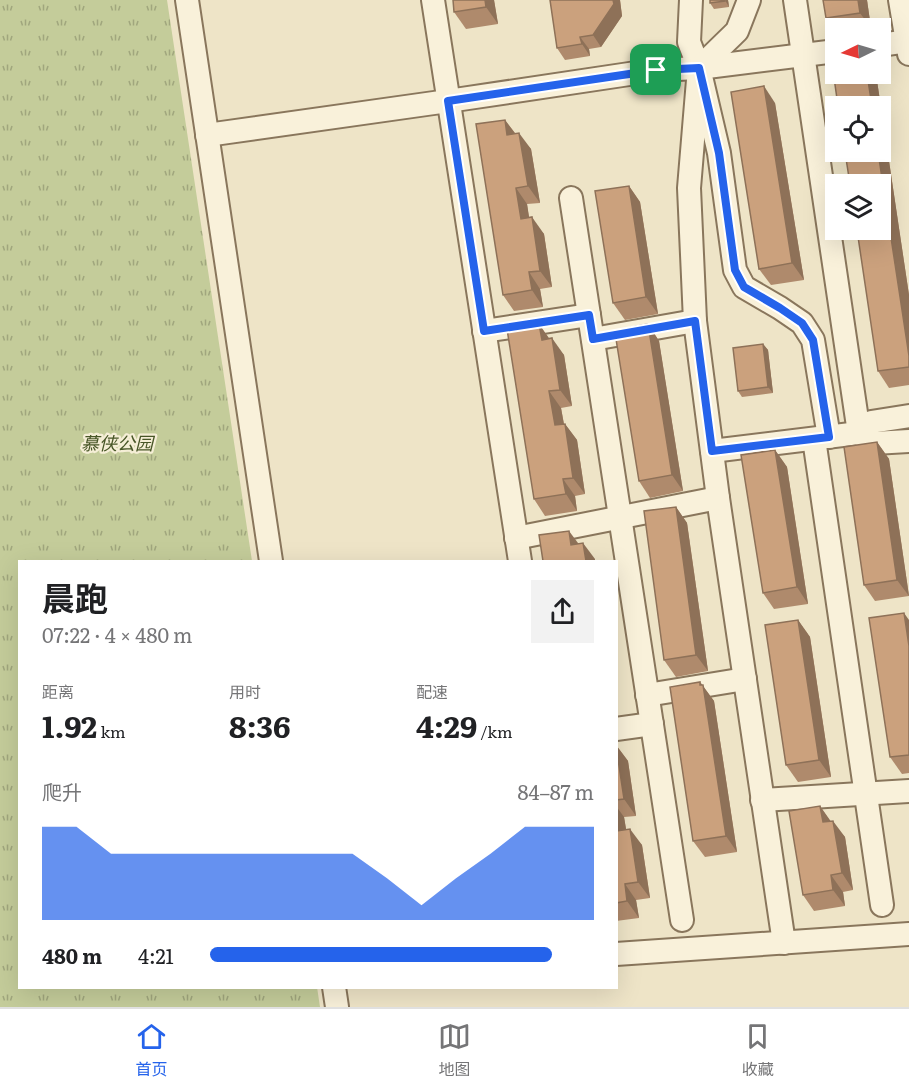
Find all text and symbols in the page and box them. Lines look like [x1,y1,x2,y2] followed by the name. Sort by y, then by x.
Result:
[825,18,891,84] north arrow
[825,18,891,240] map controls
[630,44,681,95] pin
[639,53,672,86] icon: arrive
[825,96,891,162] button: locate
[825,174,891,240] button: layers
[81,429,156,456] park label: 慕侠公园
[42,572,108,621] text: 晨跑
[531,580,594,643] button: share
[42,619,192,649] text: 07:22 · 4 × 480 m
[42,679,74,703] text: 距离
[229,679,261,703] text: 用时
[416,679,448,703] text: 配速
[42,703,97,747] text: 1.92
[229,703,291,747] text: 8:36
[416,703,477,747] text: 4:29
[97,719,126,743] text: km
[477,719,512,743] text: /km
[42,776,82,806] text: 爬升
[518,776,594,806] text: 84–87 m
[42,940,102,970] text: 480 m
[138,940,174,970] text: 4:21
[135,1020,168,1080] tab: 首页
[438,1020,471,1080] tab: 地图
[741,1020,774,1080] tab: 收藏

